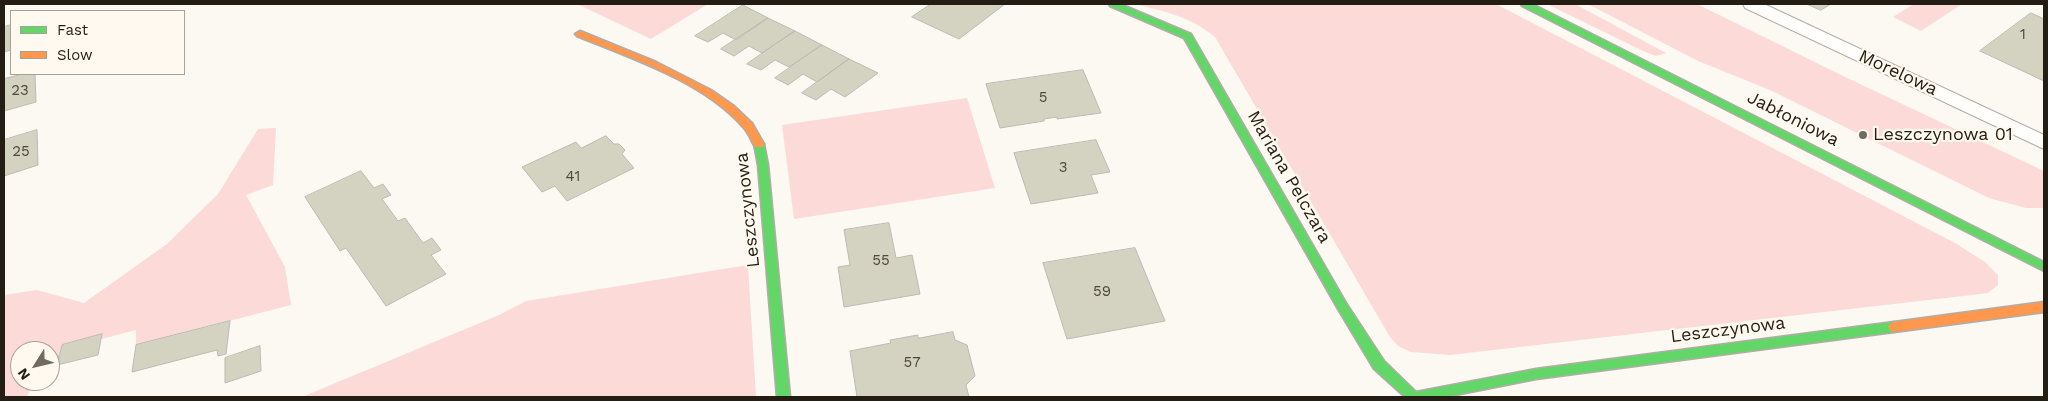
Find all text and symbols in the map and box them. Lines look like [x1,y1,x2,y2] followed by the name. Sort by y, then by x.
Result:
[10,10,185,75] legend
[57,21,88,39] text: Fast
[2020,26,2026,44] house number: 1
[1855,45,1941,101] street label: Morelowa
[57,46,93,64] text: Slow
[11,82,29,100] house number: 23
[1743,87,1843,151] street label: Jabłoniowa
[1039,89,1047,107] house number: 5
[1242,107,1336,247] street label: Mariana Pelczara
[1873,124,2013,146] place label: Leszczynowa 01
[1857,129,1869,141] marker: Leszczynowa 01
[12,143,30,161] house number: 25
[731,151,765,269] street label: Leszczynowa
[1059,159,1067,177] house number: 3
[566,168,580,186] house number: 41
[872,252,890,270] house number: 55
[1093,283,1111,301] house number: 59
[1669,312,1787,348] street label: Leszczynowa
[10,341,60,391] north arrow
[903,354,921,372] house number: 57
[14,365,33,383] text: N

